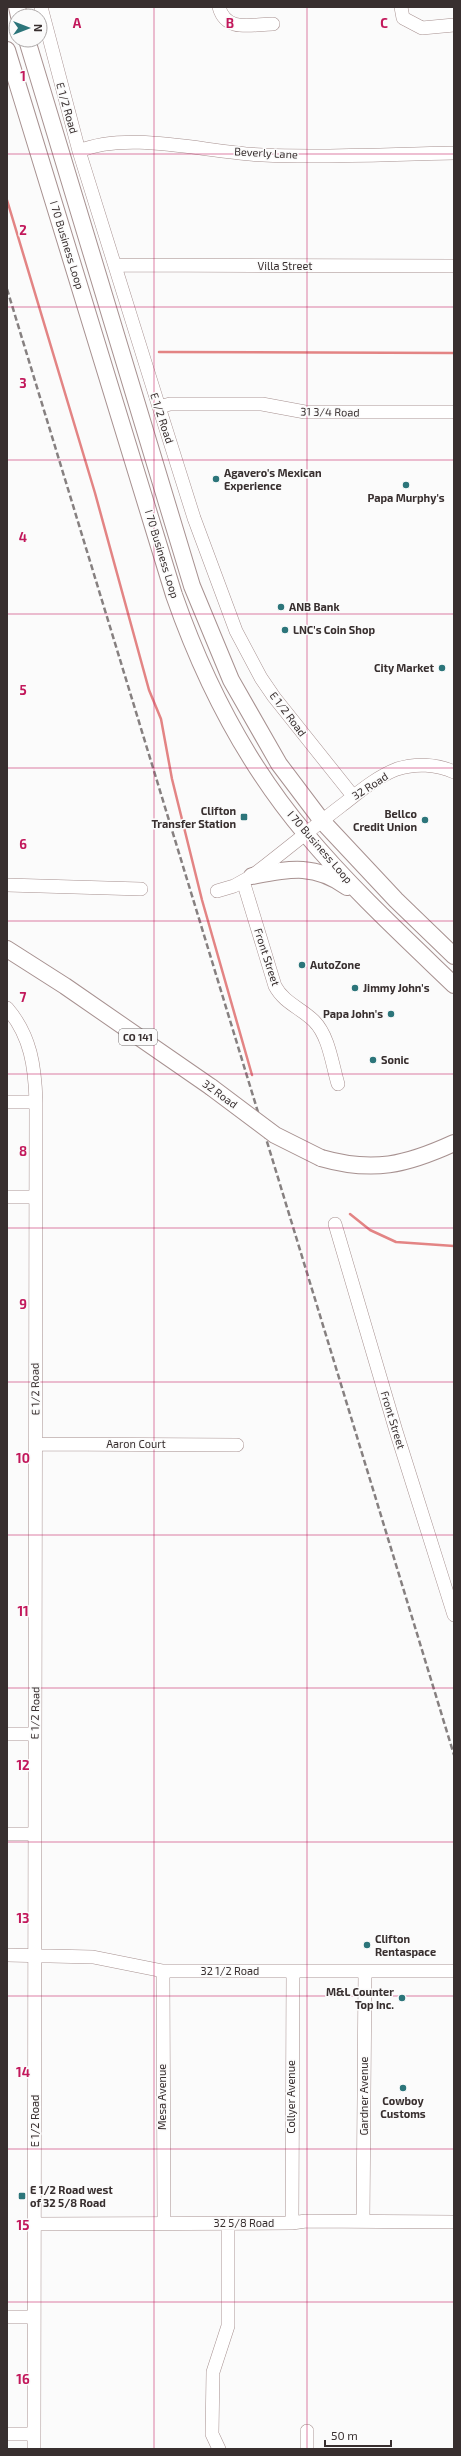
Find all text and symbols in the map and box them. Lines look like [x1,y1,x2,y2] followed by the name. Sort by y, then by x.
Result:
[8,8,48,48] north arrow
[73,15,82,31] text: A
[226,15,234,31] text: B
[380,15,388,31] text: C
[32,24,45,32] text: N
[20,68,26,84] text: 1
[54,81,81,135] street label: E 1/2 Road
[234,144,298,161] street label: Beverly Lane
[48,199,87,291] street label: I 70 Business Loop
[19,222,27,238] text: 2
[257,259,313,272] street label: Villa Street
[19,375,27,391] text: 3
[148,391,177,445] street label: E 1/2 Road
[300,404,360,419] street label: 31 3/4 Road
[224,466,322,492] place label: Agavero's Mexican Experience
[211,474,221,484] marker: Agavero's Mexican Experience
[401,480,411,490] marker: Papa Murphy's
[367,491,445,505] place label: Papa Murphy's
[143,508,182,600] street label: I 70 Business Loop
[19,529,27,545] text: 4
[289,600,340,613] place label: ANB Bank
[276,602,286,612] marker: ANB Bank
[293,623,375,636] place label: LNC's Coin Shop
[280,625,290,635] marker: LNC's Coin Shop
[374,661,434,675] place label: City Market
[437,663,447,673] marker: City Market
[19,682,27,698] text: 5
[267,689,309,739] street label: E 1/2 Road
[349,769,390,802] street label: 32 Road
[152,804,236,830] place label: Clifton Transfer Station
[353,807,418,833] place label: Bellco Credit Union
[285,808,355,886] street label: I 70 Business Loop
[239,812,249,822] marker: Clifton Transfer Station
[420,815,430,825] marker: Bellco Credit Union
[19,836,27,852] text: 6
[252,926,283,987] street label: Front Street
[310,958,360,971] place label: AutoZone
[297,960,307,970] marker: AutoZone
[363,981,430,995] place label: Jimmy John's
[350,983,360,993] marker: Jimmy John's
[20,989,27,1005] text: 7
[323,1007,383,1020] place label: Papa John's
[386,1009,396,1019] marker: Papa John's
[119,1029,157,1045] road number: CO 141
[381,1053,410,1066] place label: Sonic
[368,1055,378,1065] marker: Sonic
[200,1077,240,1111] street label: 32 Road
[19,1143,27,1159] text: 8
[19,1296,27,1312] text: 9
[28,1363,41,1415] street label: E 1/2 Road
[379,1389,408,1450] street label: Front Street
[106,1437,166,1450] street label: Aaron Court
[16,1450,30,1466] text: 10
[17,1603,29,1619] text: 11
[28,1687,41,1739] street label: E 1/2 Road
[16,1757,30,1773] text: 12
[17,1910,30,1926] text: 13
[375,1932,436,1958] place label: Clifton Rentaspace
[362,1940,372,1950] marker: Clifton Rentaspace
[201,1964,259,1977] street label: 32 1/2 Road
[326,1985,394,2011] place label: M&L Counter Top Inc.
[397,1993,407,2003] marker: M&L Counter Top Inc.
[357,2056,370,2136] street label: Gardner Avenue
[284,2060,297,2134] street label: Collyer Avenue
[16,2064,30,2080] text: 14
[155,2064,168,2130] street label: Mesa Avenue
[398,2083,408,2093] marker: Cowboy Customs
[380,2094,426,2120] place label: Cowboy Customs
[28,2095,41,2147] street label: E 1/2 Road
[30,2183,113,2209] place label: E 1/2 Road west of 32 5/8 Road
[17,2191,27,2201] marker: E 1/2 Road west of 32 5/8 Road
[214,2216,274,2229] street label: 32 5/8 Road
[17,2217,29,2233] text: 15
[16,2371,30,2387] text: 16
[325,2422,391,2448] scale bar
[331,2428,358,2442] text: 50 m

